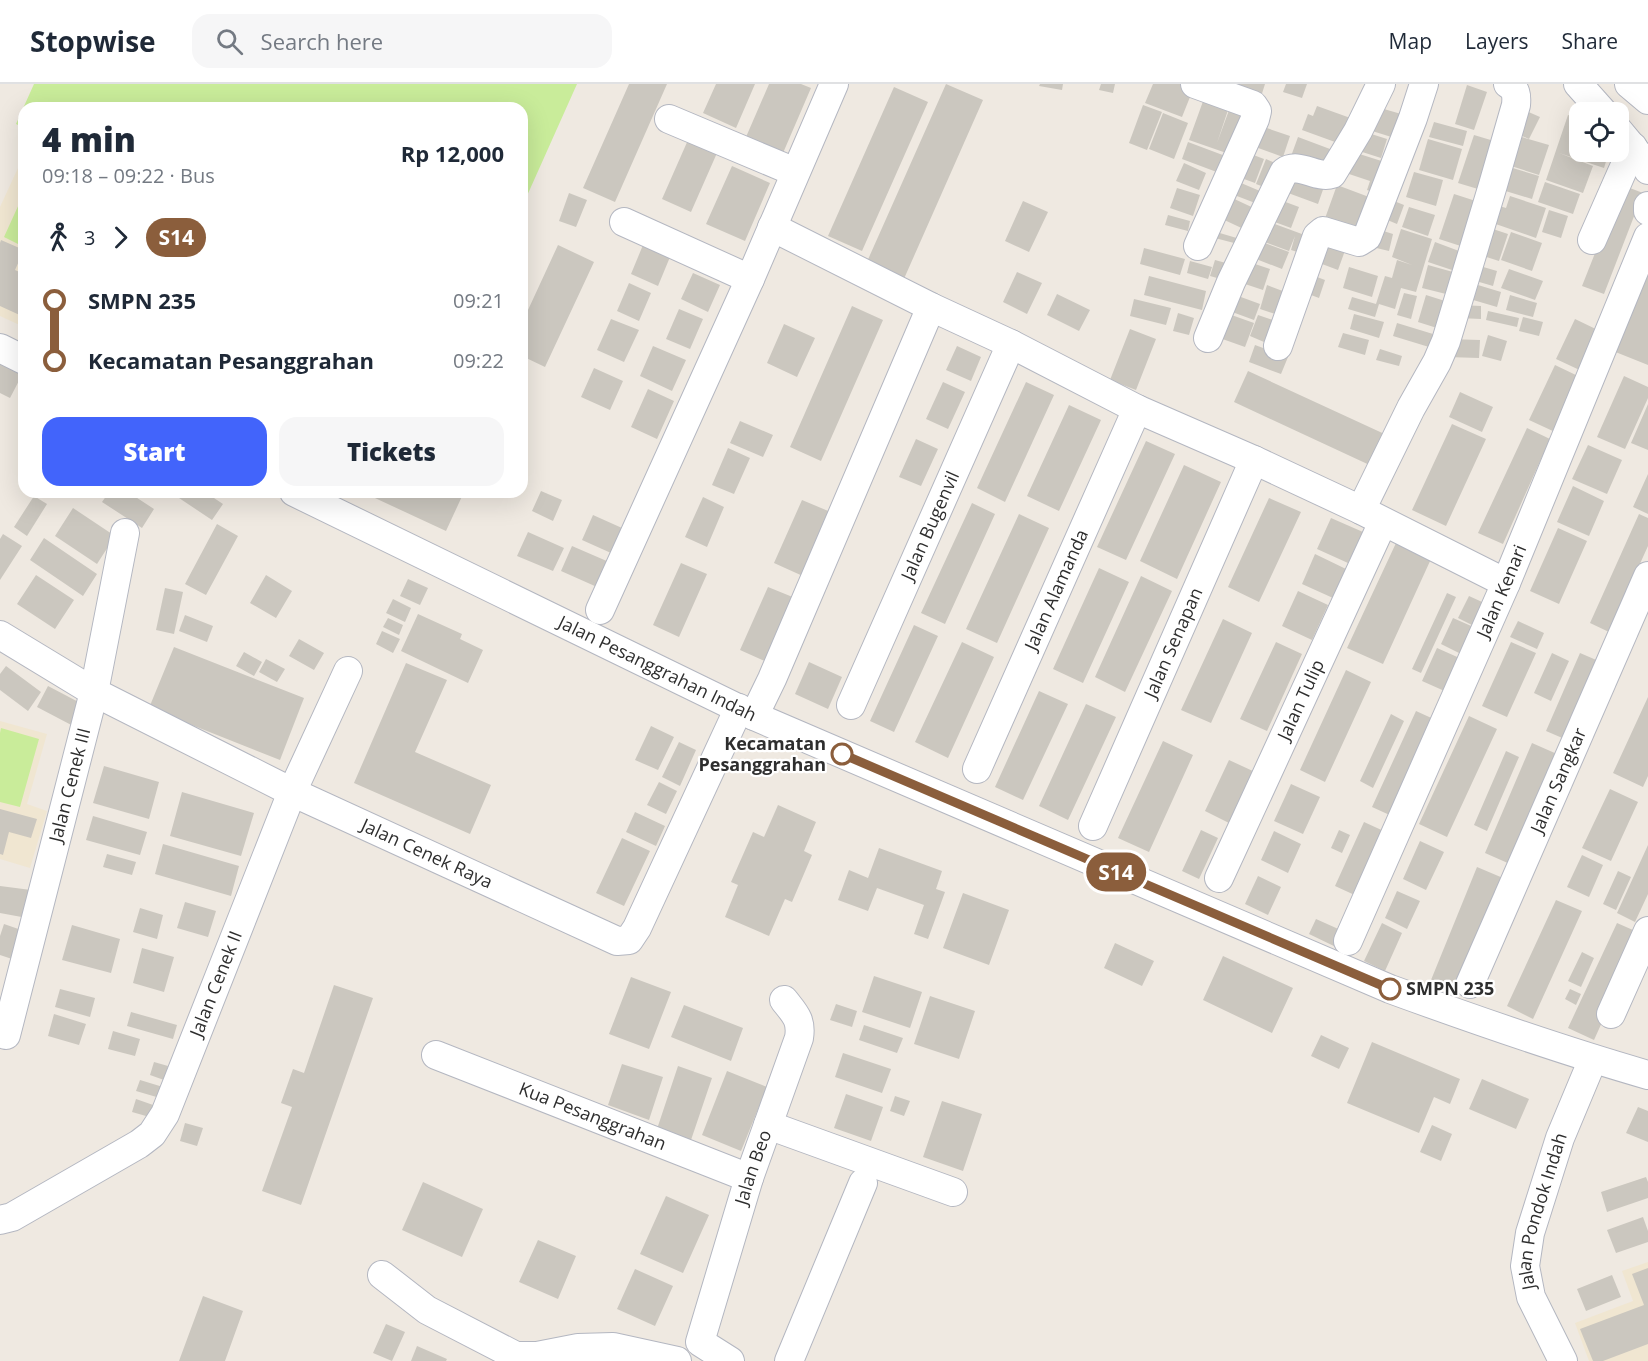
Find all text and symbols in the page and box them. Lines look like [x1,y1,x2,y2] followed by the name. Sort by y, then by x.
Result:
[192,14,612,68] search box
[30,22,156,60] text: Stopwise
[213,25,246,58] icon: search
[261,26,383,56] text: Search here
[1389,27,1432,55] text: Map
[1465,27,1529,55] text: Layers
[1562,27,1618,55] text: Share
[1569,102,1629,162] map controls
[1569,102,1629,162] button: locate
[42,117,136,162] text: 4 min
[401,138,504,168] text: Rp 12,000
[42,162,215,189] text: 09:18 – 09:22 · Bus
[42,221,75,254] icon: walk
[104,221,137,254] icon: forward
[158,223,194,251] text: S14
[84,224,95,251] text: 3
[88,285,196,315] text: SMPN 235
[453,287,504,314] text: 09:21
[88,345,374,375] text: Kecamatan Pesanggrahan
[453,347,504,374] text: 09:22
[42,417,267,486] button: Start
[279,417,504,486] button: Tickets
[894,467,964,586] street label: Jalan Bugenvil
[1018,525,1093,656] street label: Jalan Alamanda
[1469,541,1531,643] street label: Jalan Kenari
[1137,584,1207,703] street label: Jalan Senapan
[553,609,761,726] street label: Jalan Pesanggrahan Indah
[1270,655,1329,746] street label: Jalan Tulip
[1524,723,1592,838] street label: Jalan Sangkar
[42,725,95,846] street label: Jalan Cenek III
[698,731,826,776] place label: Kecamatan Pesanggrahan
[831,743,853,765] marker: Kecamatan Pesanggrahan
[356,812,497,893] street label: Jalan Cenek Raya
[1082,852,1150,892] line badge: S14
[1098,858,1134,886] text: S14
[183,927,247,1042] street label: Jalan Cenek II
[1406,976,1494,1000] place label: SMPN 235
[1379,978,1401,1000] marker: SMPN 235
[516,1076,670,1155] street label: Kua Pesanggrahan
[728,1126,776,1209] street label: Jalan Beo
[1511,1129,1572,1294] street label: Jalan Pondok Indah

